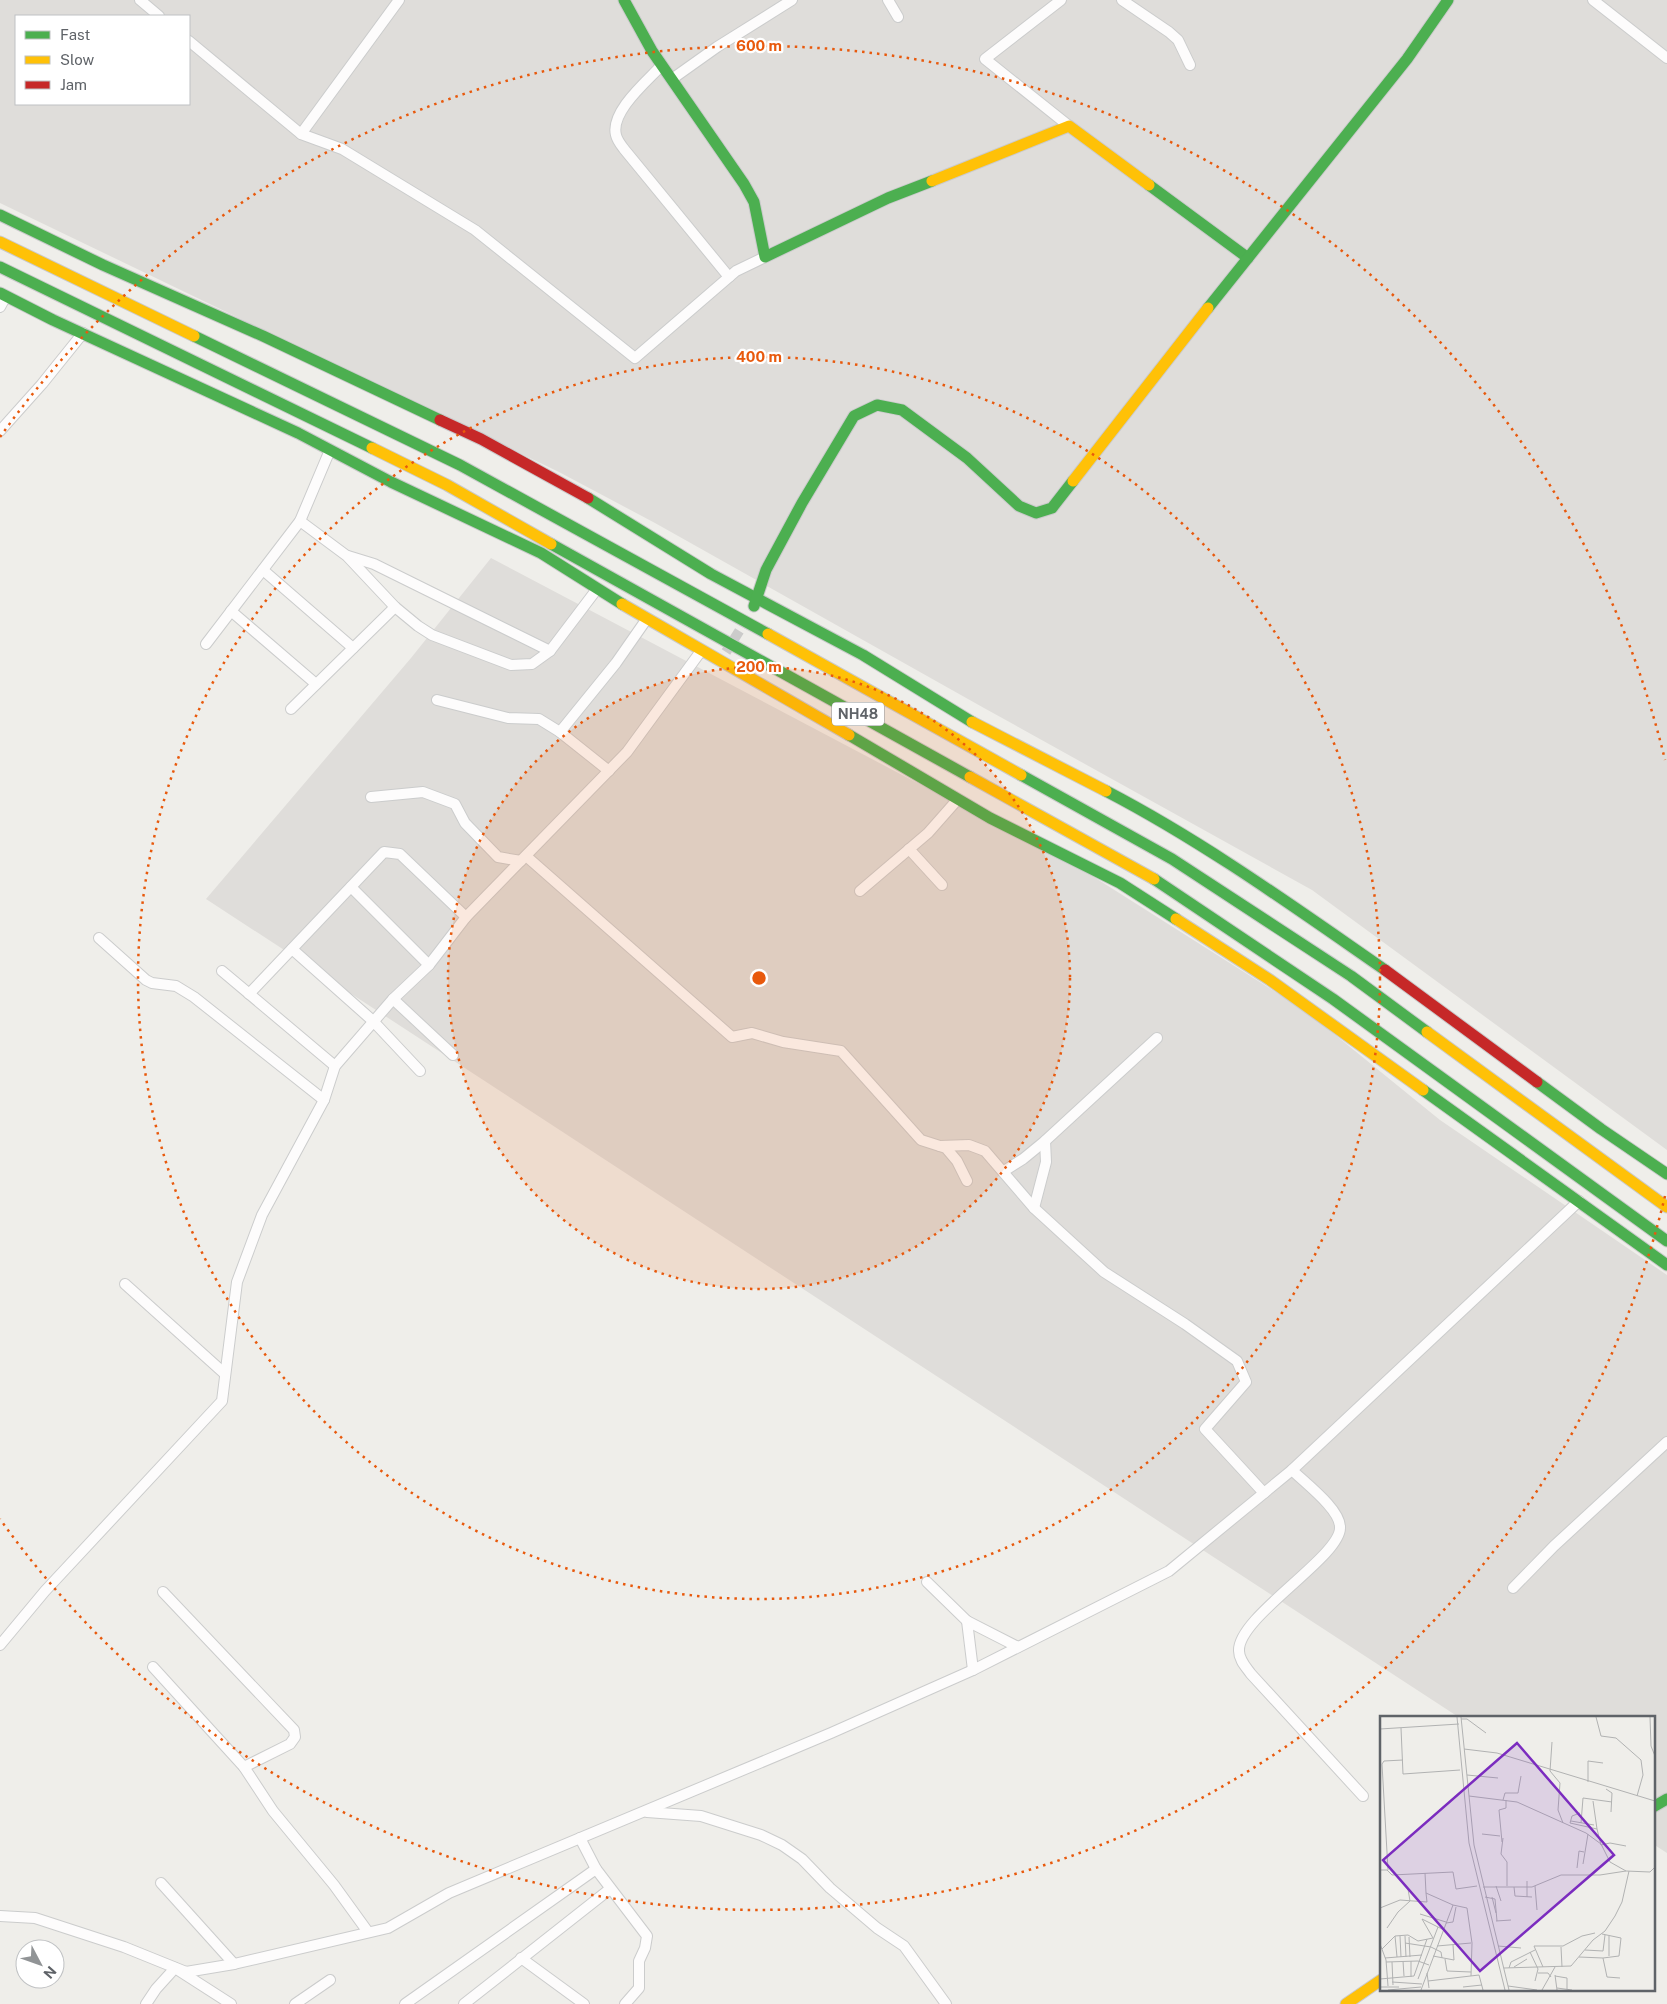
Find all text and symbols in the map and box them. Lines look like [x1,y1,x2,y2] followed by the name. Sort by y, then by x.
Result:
[15,15,190,105] legend
[60,26,90,43] text: Fast
[736,37,782,54] text: 600 m
[60,51,95,68] text: Slow
[60,76,87,93] text: Jam
[736,348,782,365] text: 400 m
[736,658,782,675] text: 200 m
[832,702,884,726] road number: NH48
[750,969,768,987] centre of rings
[1380,1716,1654,1992] inset map
[15,1939,65,1989] north arrow
[40,1963,59,1982] text: N

